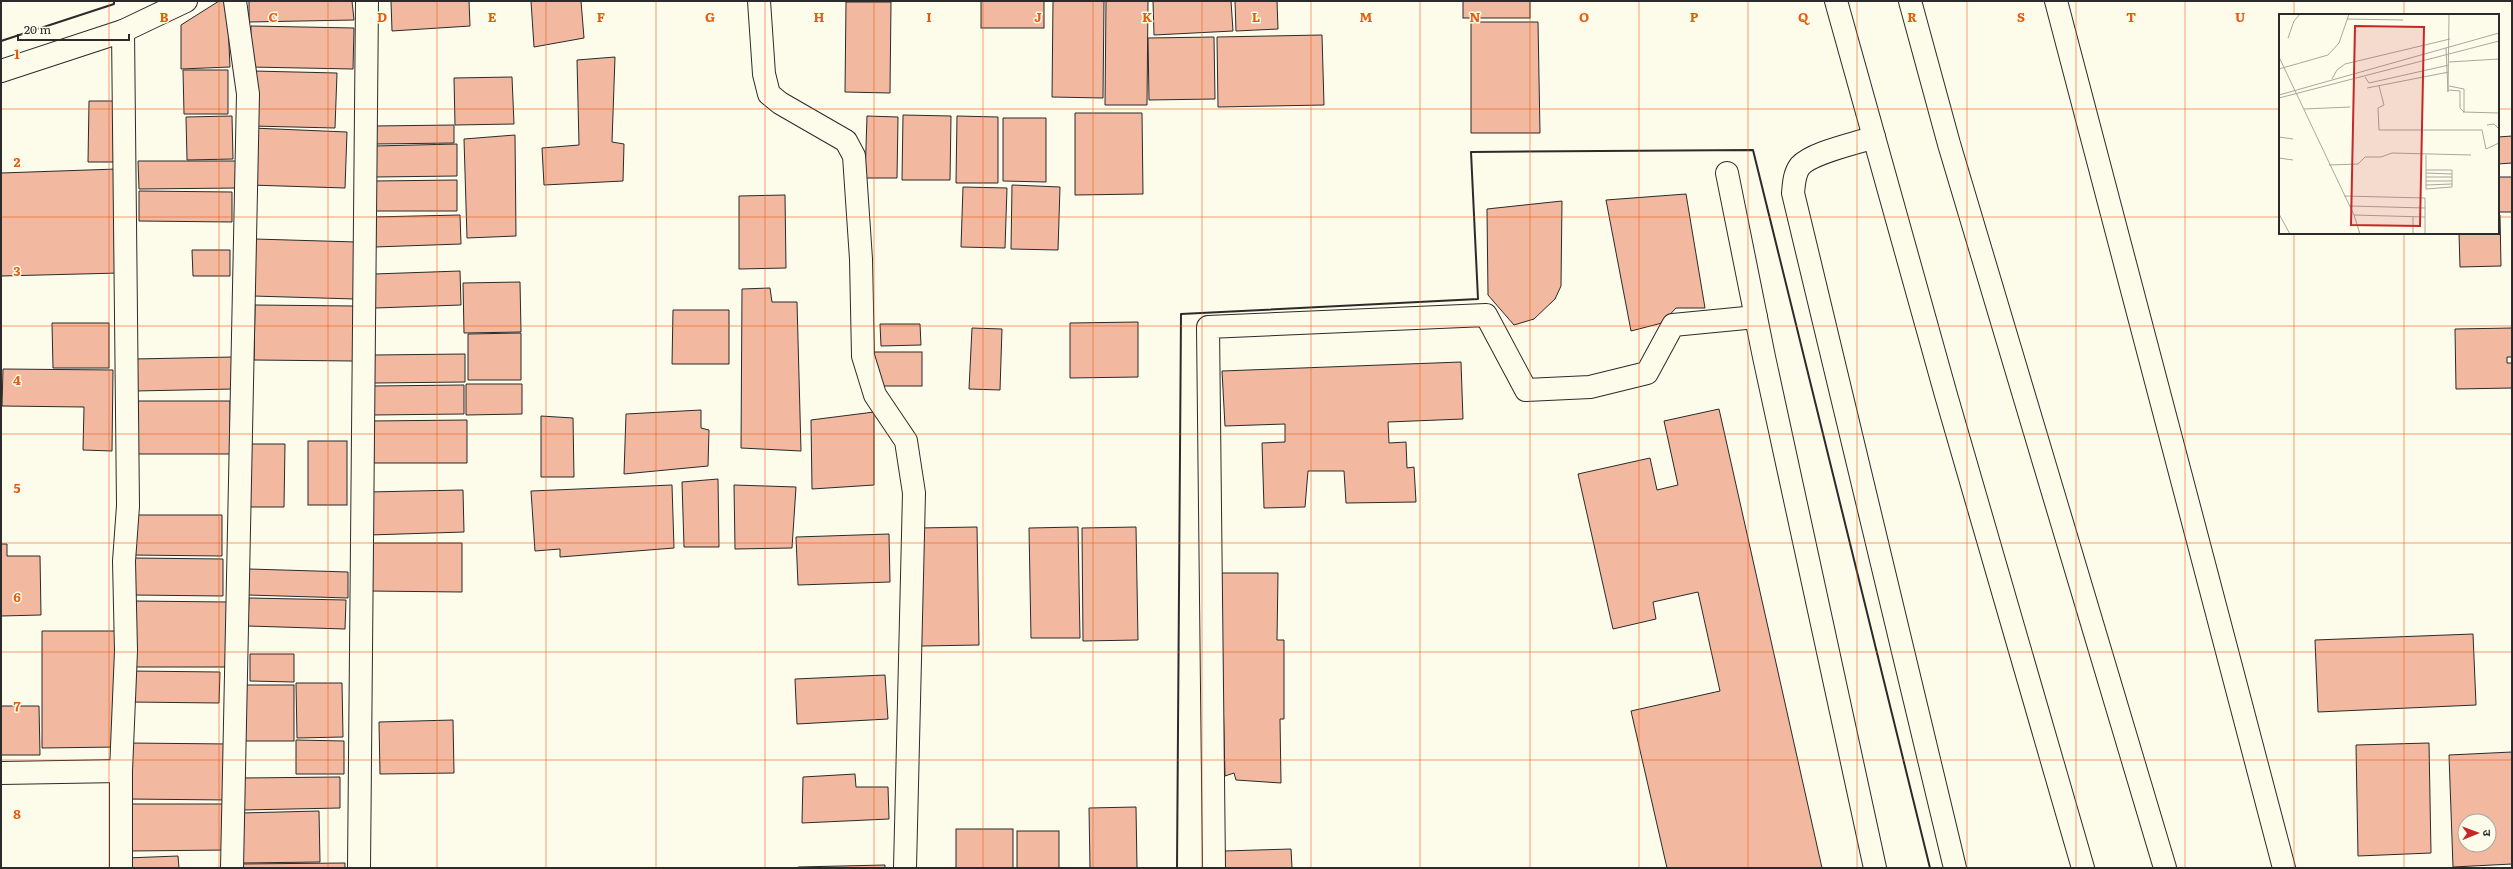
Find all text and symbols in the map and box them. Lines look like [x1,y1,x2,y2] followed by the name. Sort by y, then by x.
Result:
[160,7,169,26] text: B
[268,7,278,26] text: C
[377,7,387,26] text: D
[488,7,497,26] text: E
[597,7,605,26] text: F
[705,7,715,26] text: G
[814,7,825,26] text: H
[926,7,932,26] text: I
[1034,7,1042,26] text: J
[1142,7,1153,26] text: K
[1252,7,1260,26] text: L
[1360,7,1373,26] text: M
[1470,7,1481,26] text: N
[1579,7,1589,26] text: O
[1690,7,1699,26] text: P
[1798,7,1810,26] text: Q
[1907,7,1917,26] text: R
[2017,7,2025,26] text: S
[2126,7,2136,26] text: T
[2235,7,2245,26] text: U
[2279,14,2499,234] inset map
[18,16,129,42] scale bar
[24,20,51,38] text: 20 m
[14,44,20,63] text: 1
[14,152,21,171] text: 2
[13,261,21,280] text: 3
[13,370,21,389] text: 4
[13,478,21,497] text: 5
[13,587,21,606] text: 6
[13,696,21,715] text: 7
[13,804,21,823] text: 8
[2457,813,2497,853] north arrow
[2480,829,2496,837] text: उ

